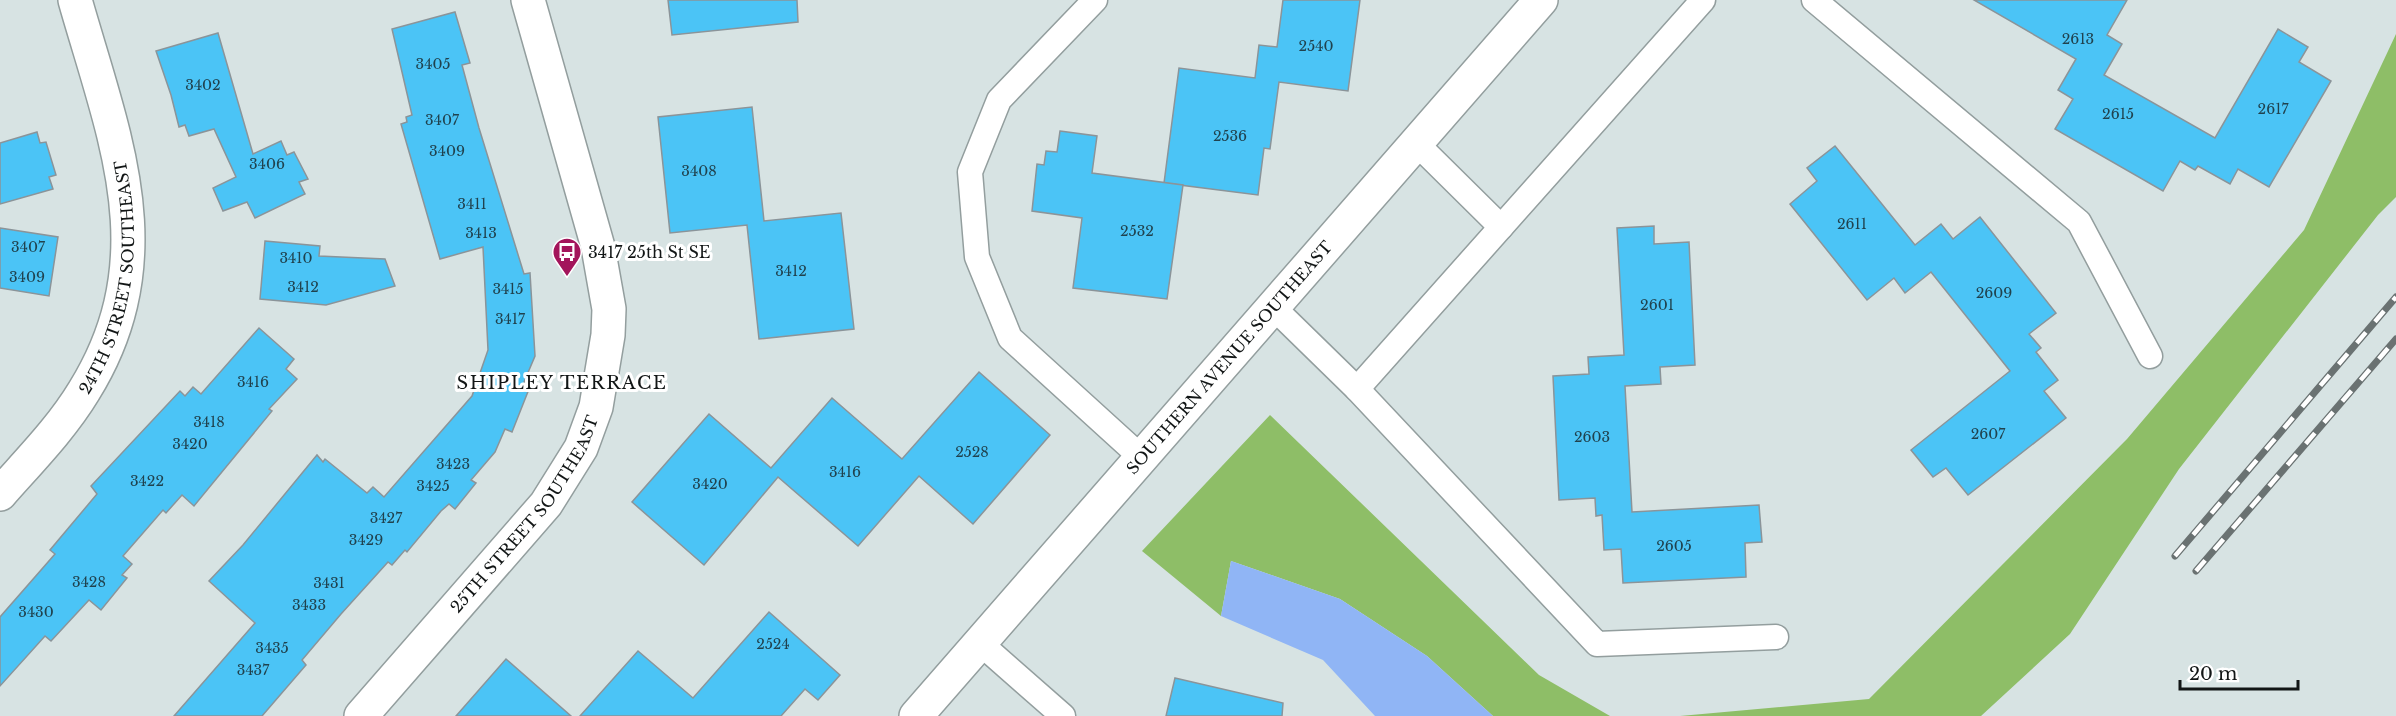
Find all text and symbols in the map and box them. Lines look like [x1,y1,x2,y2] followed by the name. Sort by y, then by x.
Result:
[2062,30,2094,48] house number: 2613
[1299,37,1333,55] house number: 2540
[416,55,450,73] house number: 3405
[185,76,221,94] house number: 3402
[2258,100,2289,118] house number: 2617
[2102,105,2134,123] house number: 2615
[425,111,460,129] house number: 3407
[1213,127,1247,145] house number: 2536
[429,142,465,160] house number: 3409
[249,155,285,173] house number: 3406
[75,159,138,397] street label: 24TH STREET SOUTHEAST
[681,162,717,180] house number: 3408
[457,195,487,213] house number: 3411
[1837,215,1867,233] house number: 2611
[1120,222,1154,240] house number: 2532
[465,224,497,242] house number: 3413
[551,236,583,278] bus stop icon: 3417 25th St SE
[1122,237,1336,478] street label: SOUTHERN AVENUE SOUTHEAST
[11,238,46,256] house number: 3407
[588,242,710,262] place label: 3417 25th St SE
[279,249,313,267] house number: 3410
[775,262,807,280] house number: 3412
[9,268,45,286] house number: 3409
[287,278,319,296] house number: 3412
[492,280,524,298] house number: 3415
[1976,284,2012,302] house number: 2609
[1640,296,1674,314] house number: 2601
[495,310,526,328] house number: 3417
[457,372,667,394] district label: SHIPLEY TERRACE
[237,373,269,391] house number: 3416
[446,412,602,617] street label: 25TH STREET SOUTHEAST
[193,413,225,431] house number: 3418
[1971,425,2006,443] house number: 2607
[1574,428,1610,446] house number: 2603
[172,435,208,453] house number: 3420
[955,443,989,461] house number: 2528
[436,455,470,473] house number: 3423
[829,463,861,481] house number: 3416
[130,472,164,490] house number: 3422
[692,475,728,493] house number: 3420
[416,477,450,495] house number: 3425
[370,509,403,527] house number: 3427
[349,531,383,549] house number: 3429
[1656,537,1692,555] house number: 2605
[72,573,106,591] house number: 3428
[313,574,345,592] house number: 3431
[292,596,326,614] house number: 3433
[18,603,54,621] house number: 3430
[756,635,790,653] house number: 2524
[255,639,289,657] house number: 3435
[2180,653,2298,691] scale bar
[237,661,270,679] house number: 3437
[2189,663,2237,685] text: 20 m

